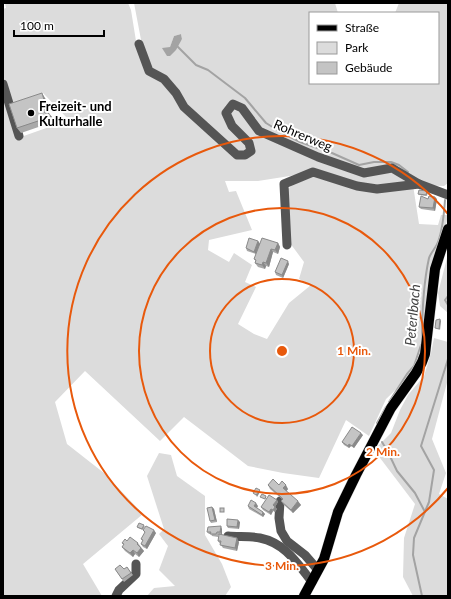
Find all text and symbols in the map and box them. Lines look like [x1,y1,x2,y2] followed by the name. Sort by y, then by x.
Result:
[14,12,104,38] scale bar
[309,12,439,84] legend
[20,18,54,33] text: 100 m
[345,20,379,35] text: Straße
[345,40,369,55] text: Park
[345,60,392,75] text: Gebäude
[39,98,112,129] place label: Freizeit- und Kulturhalle
[26,108,36,118] marker: Freizeit- und Kulturhalle
[271,115,335,155] street label: Rohrerweg
[401,283,423,347] water label: Peterlbach
[337,343,371,358] text: 1 Min.
[275,344,289,358] centre of rings
[366,444,400,459] text: 2 Min.
[265,558,299,573] text: 3 Min.

